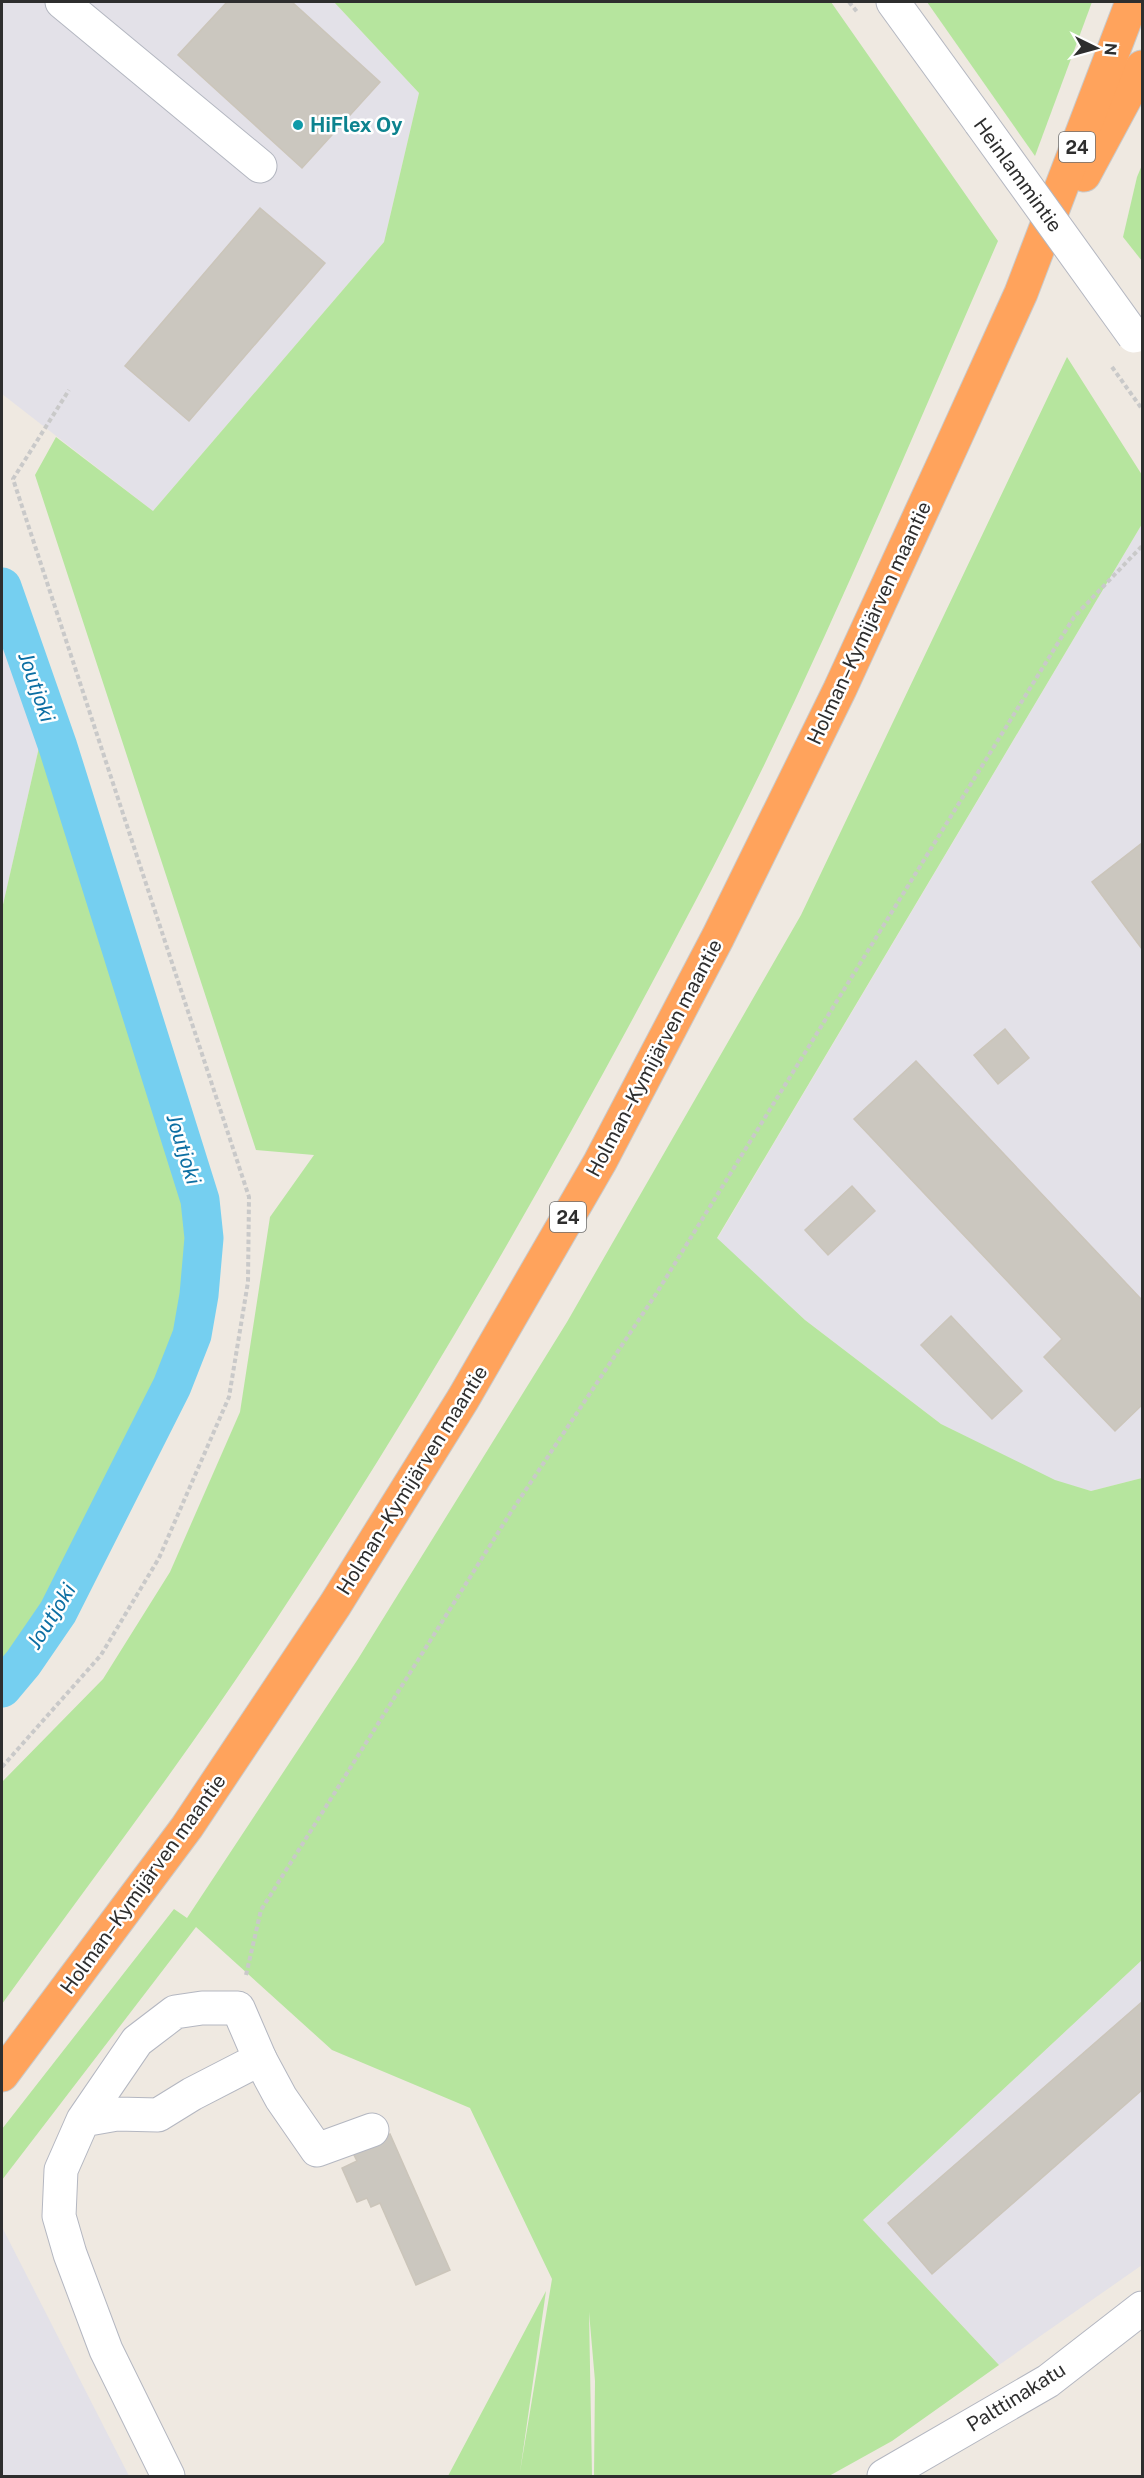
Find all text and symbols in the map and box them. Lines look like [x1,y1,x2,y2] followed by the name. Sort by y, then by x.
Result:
[1066,18,1126,78] north arrow
[1100,42,1120,56] text: N
[310,113,402,137] place label: HiFlex Oy
[969,113,1067,237] street label: Heinlammintie
[291,118,305,132] marker: HiFlex Oy
[1059,132,1095,162] road number: 24
[802,498,936,748] street label: Holman–Kymijärven maantie
[13,649,61,725] water label: Joutjoki
[581,935,727,1181] street label: Holman–Kymijärven maantie
[161,1111,207,1187] water label: Joutjoki
[550,1202,586,1232] road number: 24
[331,1361,493,1599] street label: Holman–Kymijärven maantie
[21,1579,81,1653] water label: Joutjoki
[55,1769,231,1999] street label: Holman–Kymijärven maantie
[962,2357,1070,2437] street label: Palttinakatu

